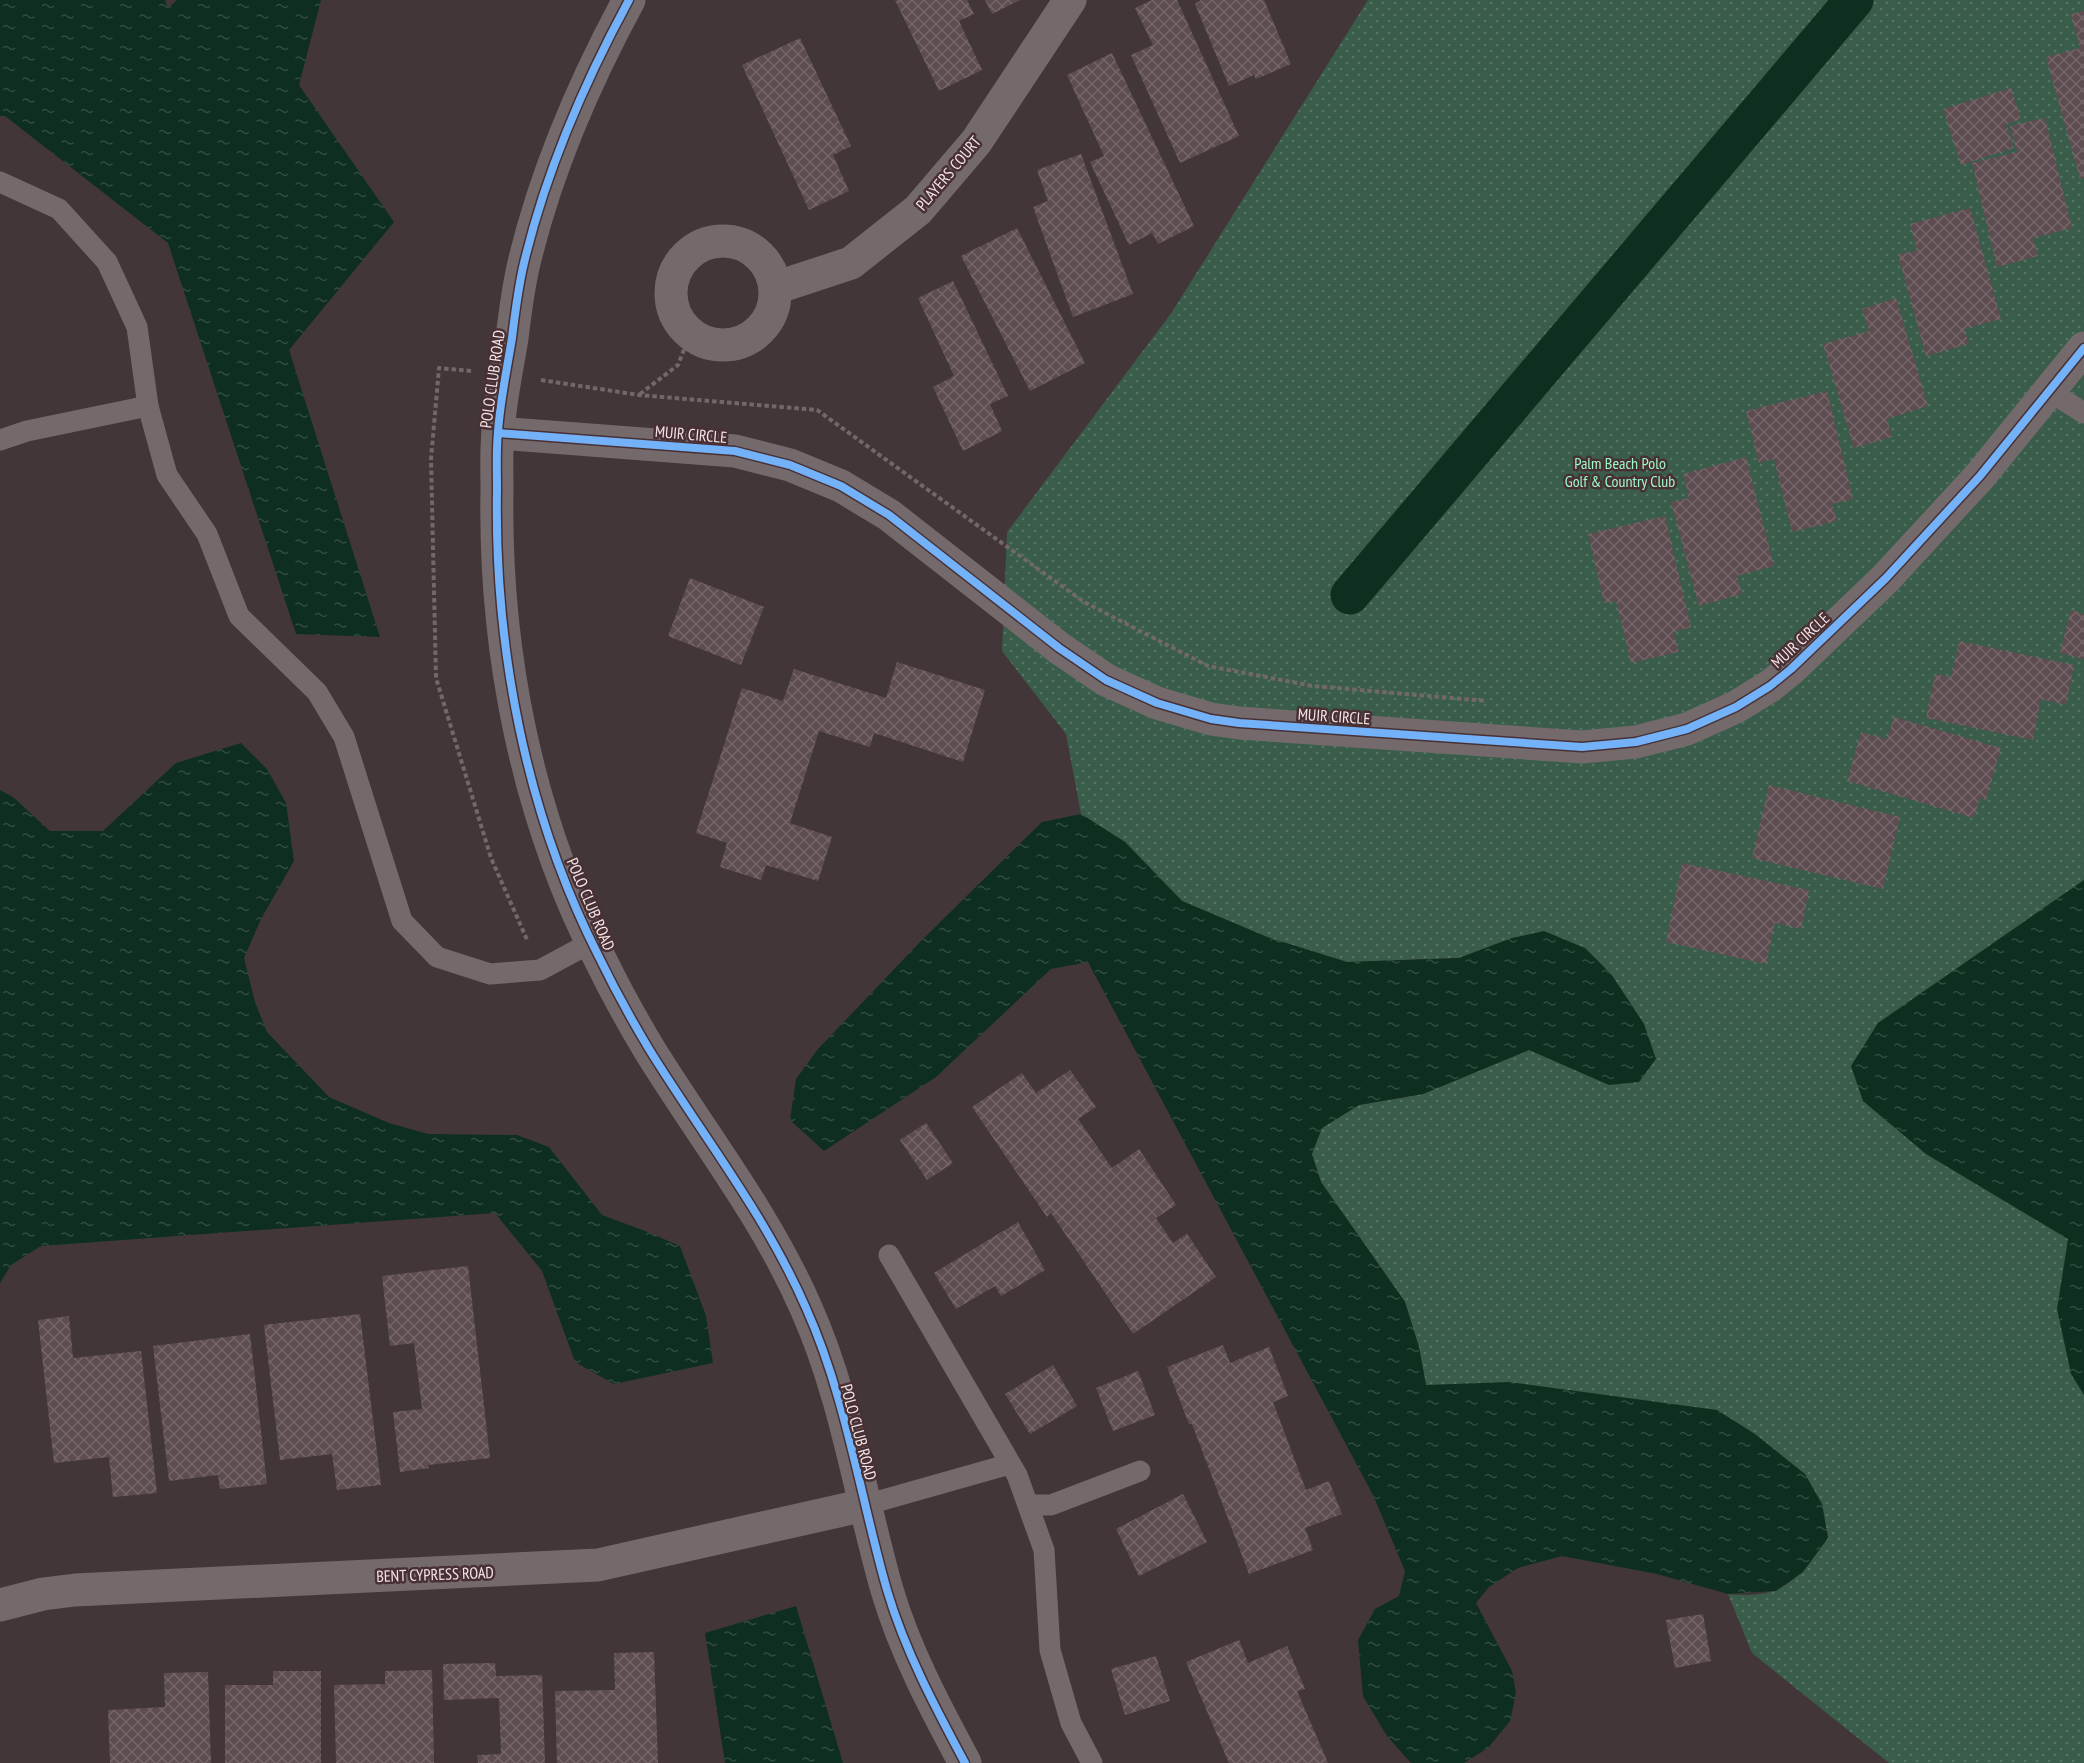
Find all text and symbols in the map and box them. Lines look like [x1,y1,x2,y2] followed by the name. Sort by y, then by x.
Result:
[911,132,985,214] street label: PLAYERS COURT
[475,329,509,429] street label: POLO CLUB ROAD
[654,421,728,447] street label: MUIR CIRCLE
[1565,453,1675,491] park label: Palm Beach Polo Golf & Country Club
[1767,608,1833,672] street label: MUIR CIRCLE
[1297,703,1371,729] street label: MUIR CIRCLE
[563,855,619,953] street label: POLO CLUB ROAD
[837,1382,881,1482] street label: POLO CLUB ROAD
[376,1562,494,1586] street label: BENT CYPRESS ROAD

